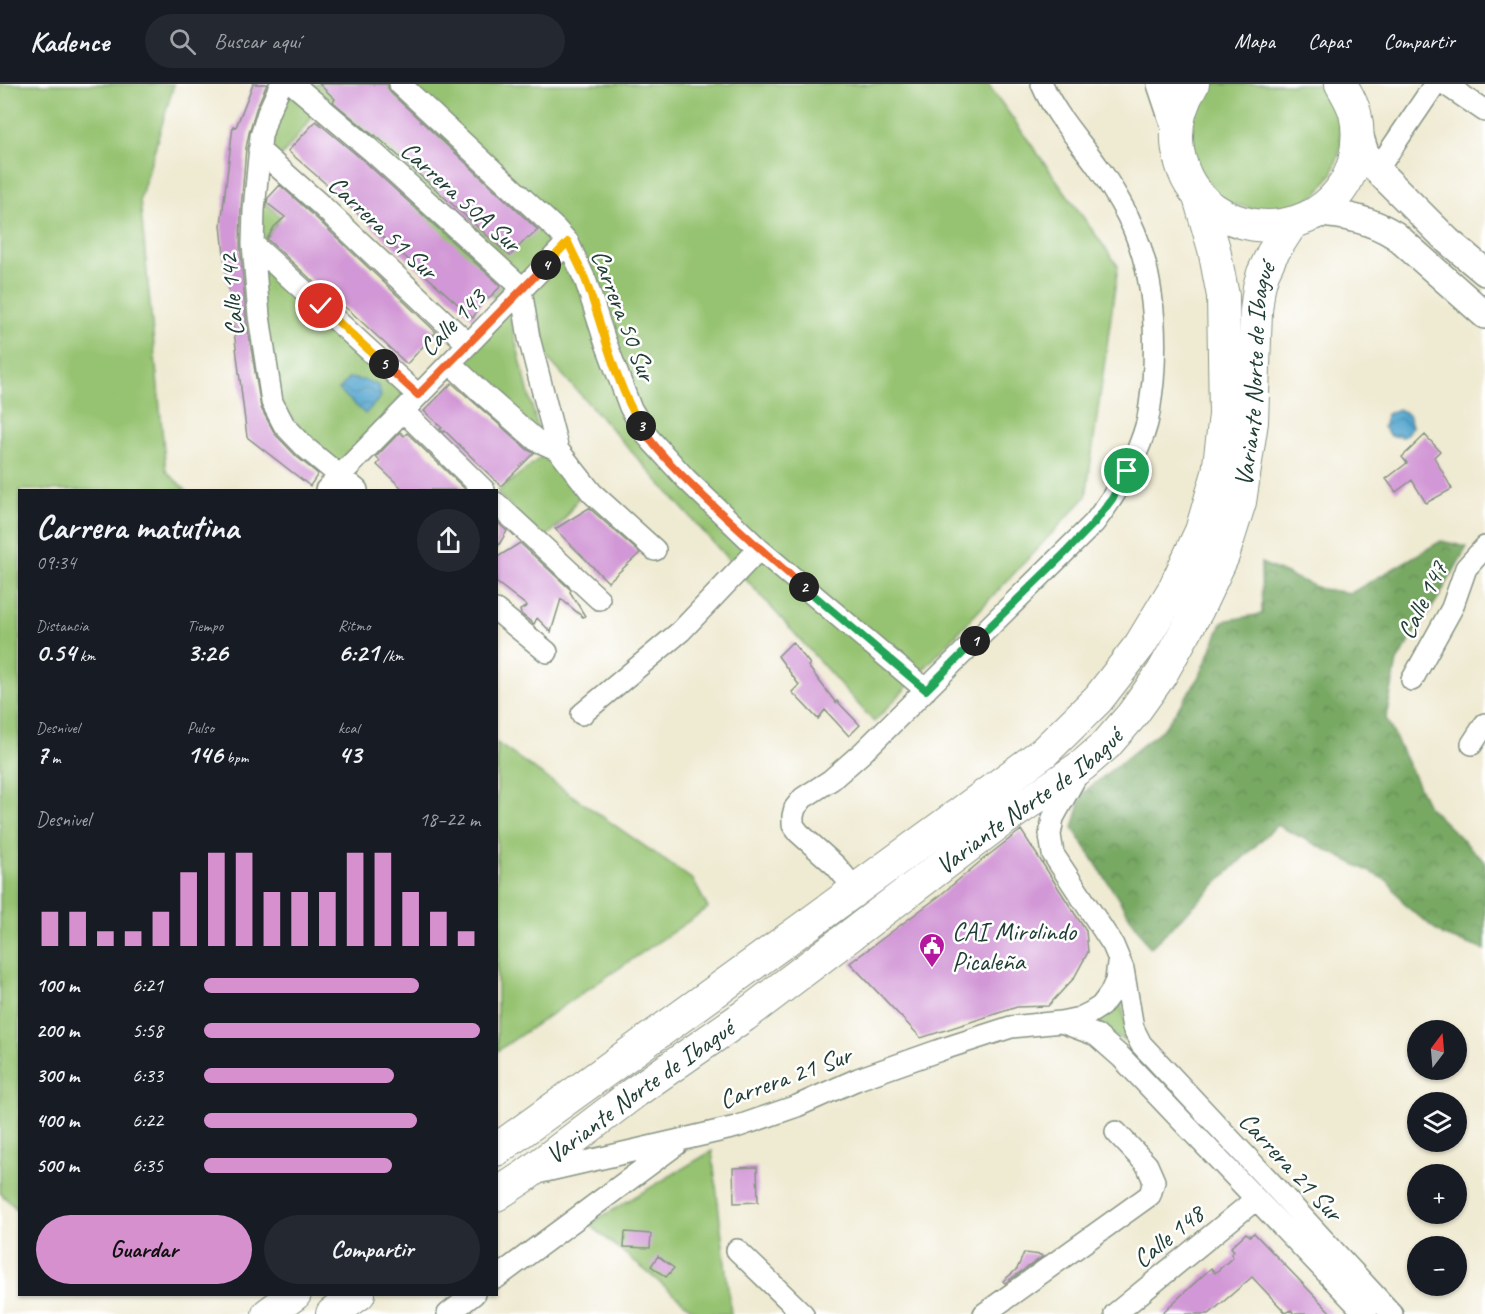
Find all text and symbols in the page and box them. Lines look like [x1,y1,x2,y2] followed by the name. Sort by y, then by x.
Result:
[145,14,565,68] search box
[30,24,109,59] text: Kadence
[166,25,199,58] icon: search
[214,27,300,55] text: Buscar aquí
[1234,28,1275,54] text: Mapa
[1308,28,1351,54] text: Capas
[1384,28,1455,54] text: Compartir
[394,134,530,261] street label: Carrera 50A Sur
[321,168,446,288] street label: Carrera 51 Sur
[583,245,665,388] street label: Carrera 50 Sur
[211,250,252,337] street label: Calle 142
[531,250,561,280] pin: 4
[1227,253,1284,488] street label: Variante Norte de Ibagué
[542,255,550,275] text: 4
[295,280,346,331] pin
[412,280,494,363] street label: Calle 143
[304,289,337,322] icon: check
[369,349,399,379] pin: 5
[381,354,387,374] text: 5
[626,411,656,441] pin: 3
[637,416,645,436] text: 3
[1101,445,1152,496] pin
[1110,454,1143,487] icon: arrive
[36,506,239,548] text: Carrera matutina
[417,509,480,572] button: share
[36,550,76,575] text: 09:34
[1390,555,1456,644] street label: Calle 147
[789,572,819,602] pin: 2
[800,577,808,597] text: 2
[36,616,89,636] text: Distancia
[187,616,223,636] text: Tiempo
[338,616,370,636] text: Ritmo
[960,626,990,656] pin: 1
[971,631,979,651] text: 1
[36,636,76,669] text: 0.54
[187,636,228,669] text: 3:26
[338,636,379,669] text: 6:21
[76,646,95,666] text: km
[379,646,404,666] text: /km
[36,718,79,738] text: Desnivel
[187,718,214,738] text: Pulso
[338,718,359,738] text: kcal
[929,719,1132,882] street label: Variante Norte de Ibagué
[36,738,48,771] text: 7
[187,738,223,771] text: 146
[338,738,361,771] text: 43
[48,748,60,768] text: m
[223,748,249,768] text: bpm
[36,807,90,832] text: Desnivel
[419,807,480,832] text: 18–22 m
[952,915,1078,978] place label: CAI Mirolindo Picaleña
[917,931,947,969] public building icon: CAI Mirolindo Picaleña
[36,973,79,998] text: 100 m
[132,973,163,998] text: 6:21
[539,1010,743,1171] street label: Variante Norte de Ibagué
[36,1018,79,1043] text: 200 m
[132,1018,163,1043] text: 5:58
[1407,1020,1467,1080] north arrow
[1407,1020,1467,1296] map controls
[715,1037,858,1117] street label: Carrera 21 Sur
[36,1063,79,1088] text: 300 m
[132,1063,163,1088] text: 6:33
[1407,1092,1467,1152] button: layers
[1232,1105,1352,1230] street label: Carrera 21 Sur
[36,1108,79,1133] text: 400 m
[132,1108,163,1133] text: 6:22
[36,1153,79,1178] text: 500 m
[132,1153,163,1178] text: 6:35
[1407,1164,1467,1224] button: +
[1126,1196,1212,1275] street label: Calle 148
[36,1215,252,1284] button: Guardar
[264,1215,480,1284] button: Compartir
[1407,1236,1467,1296] button: −

